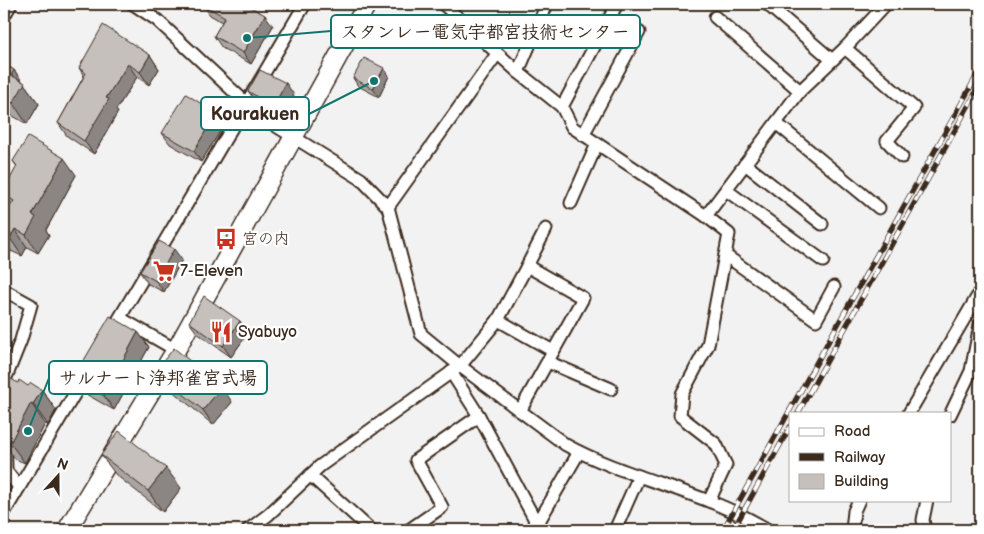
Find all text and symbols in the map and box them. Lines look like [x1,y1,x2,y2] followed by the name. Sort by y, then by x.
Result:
[331,15,640,48] callout: スタンレー電気宇都宮技術センター
[340,22,630,43] text: スタンレー電気宇都宮技術センター
[201,97,309,130] callout: Kourakuen
[211,104,299,125] text: Kourakuen
[213,226,239,252] bus stop icon: 宮の内
[242,230,290,249] place label: 宮の内
[151,258,177,284] supermarket icon: 7-Eleven
[180,262,243,281] place label: 7-Eleven
[208,319,234,345] restaurant icon: Syabuyo
[238,323,297,342] place label: Syabuyo
[49,361,267,394] callout: サルナート浄邦雀宮式場
[59,368,257,389] text: サルナート浄邦雀宮式場
[789,412,952,502] legend
[834,422,870,441] text: Road
[834,448,885,467] text: Railway
[32,452,82,502] north arrow
[55,455,70,474] text: N
[834,472,889,491] text: Building

